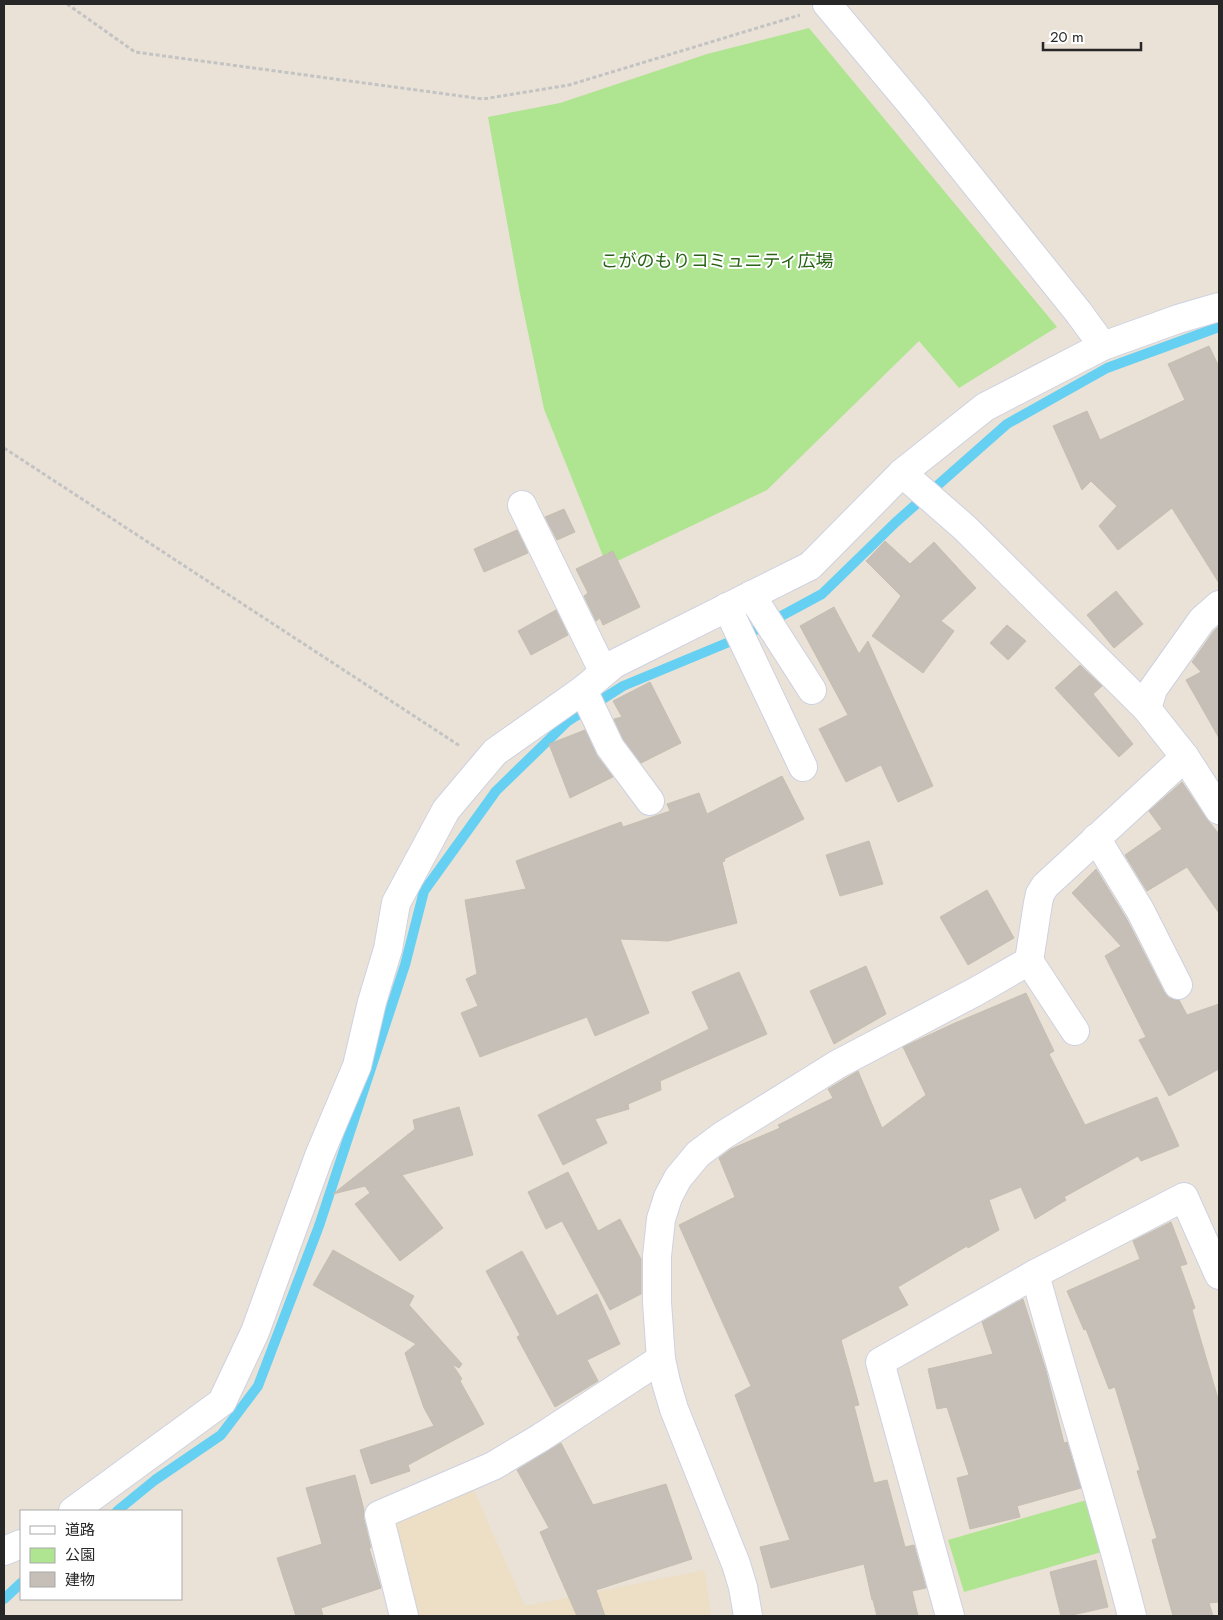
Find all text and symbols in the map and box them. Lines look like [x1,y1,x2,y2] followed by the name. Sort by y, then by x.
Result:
[1043,20,1140,52] scale bar
[1050,26,1084,48] text: 20 m
[601,248,833,274] park label: こがのもりコミュニティ広場
[20,1510,182,1600] legend
[65,1519,95,1541] text: 道路
[65,1544,95,1566] text: 公園
[65,1569,95,1591] text: 建物

